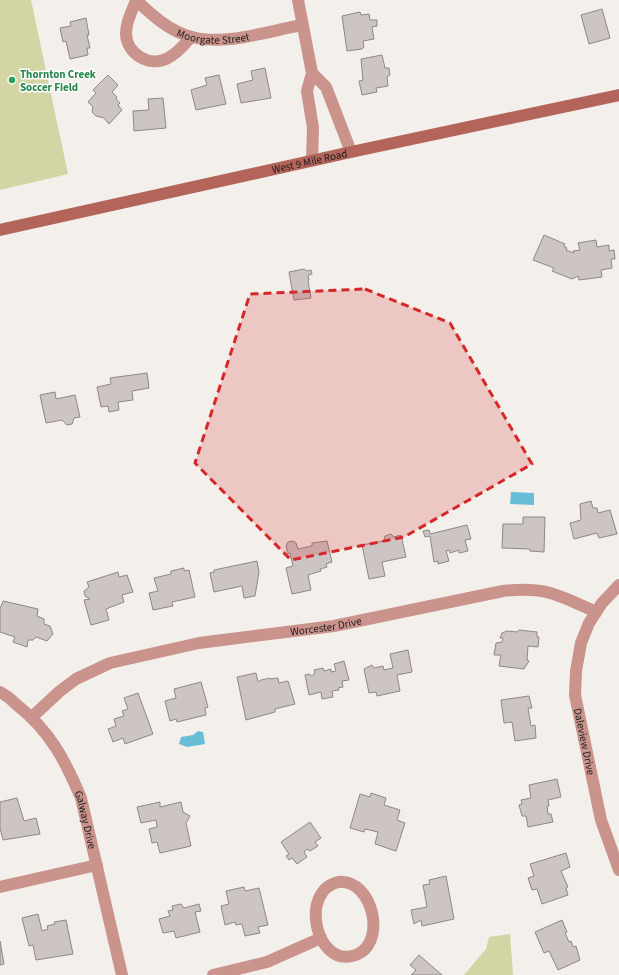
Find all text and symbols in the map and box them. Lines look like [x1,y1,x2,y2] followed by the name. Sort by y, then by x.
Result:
[174,25,251,48] street label: Moorgate Street
[20,67,96,95] place label: Thornton Creek Soccer Field
[7,75,17,85] marker: Thornton Creek Soccer Field
[270,146,349,177] street label: West 9 Mile Road
[289,613,363,639] street label: Worcester Drive
[570,707,599,777] street label: Daleview Drive
[71,788,100,851] street label: Galway Drive

